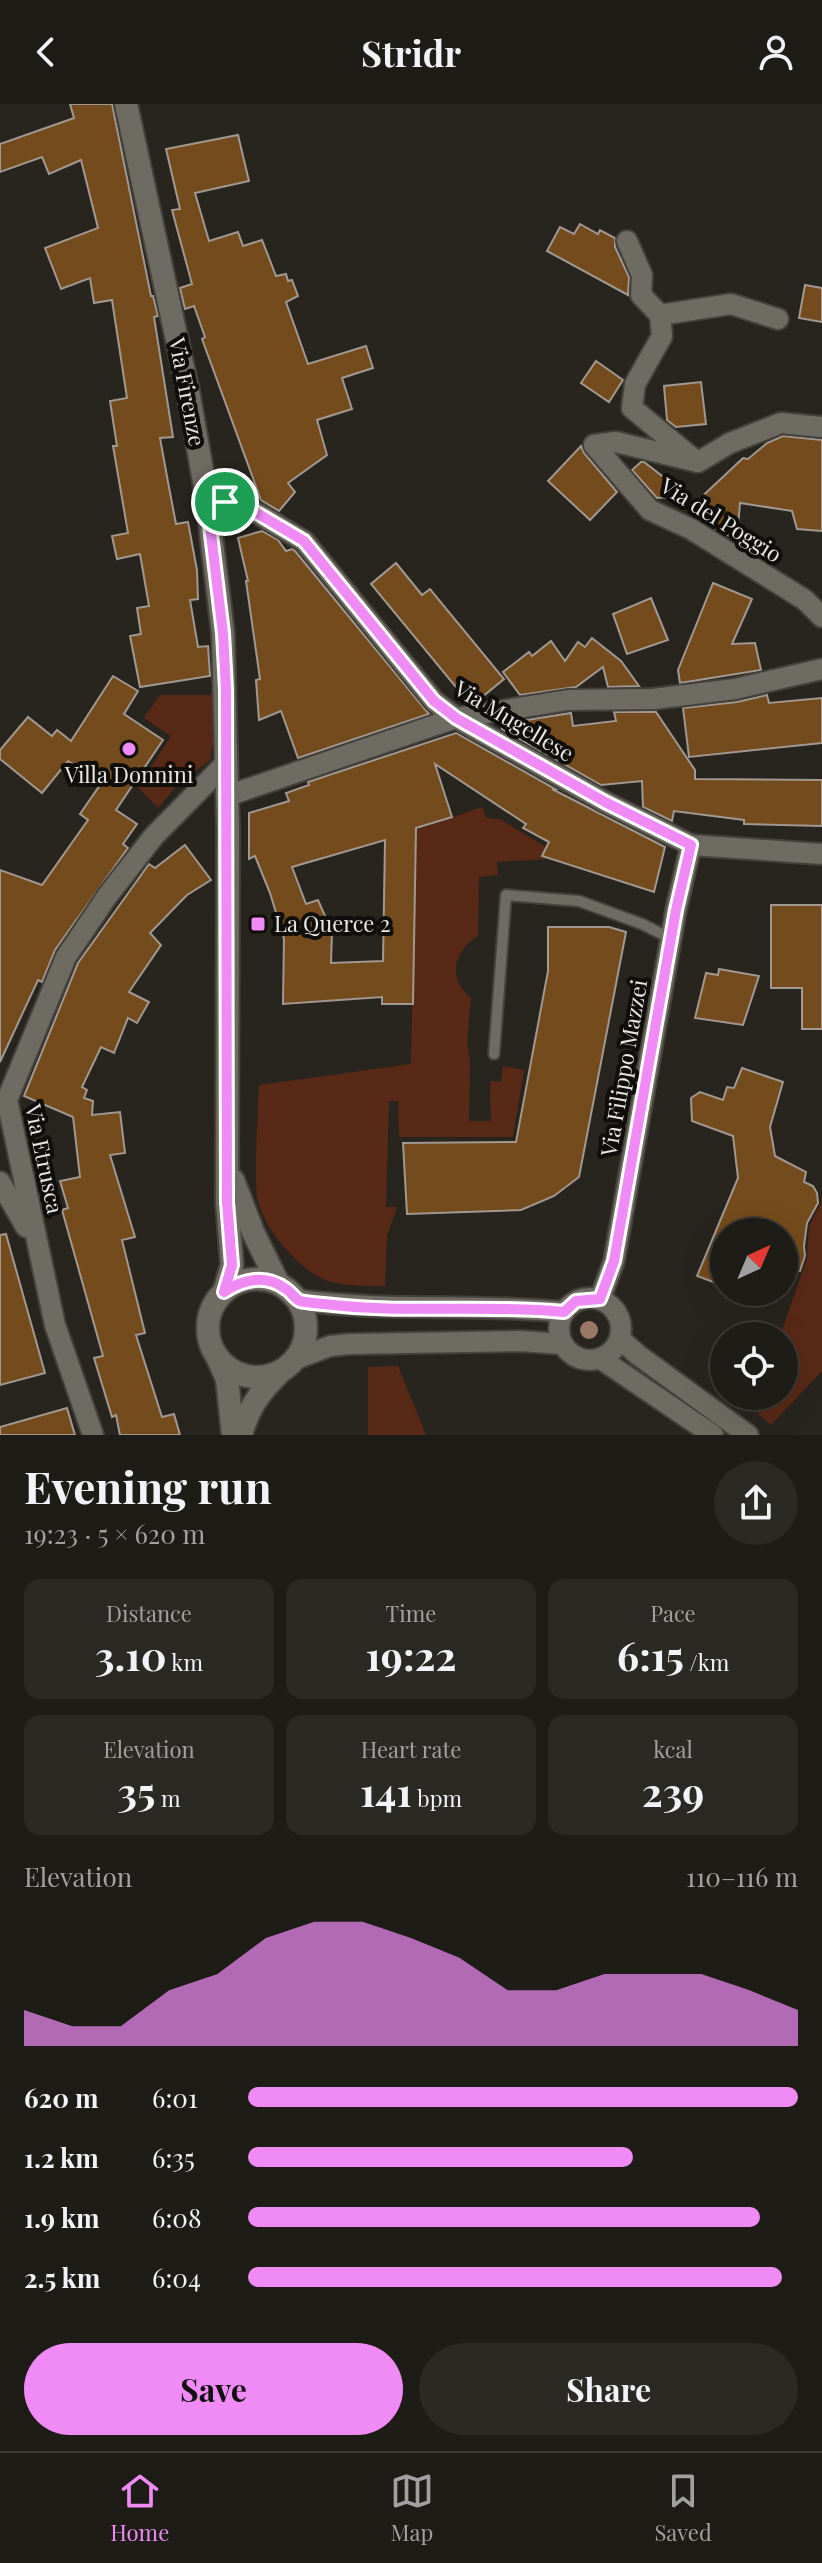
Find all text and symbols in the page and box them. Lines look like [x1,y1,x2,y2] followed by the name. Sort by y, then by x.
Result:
[361,28,461,76] text: Stridr
[24,30,68,74] icon: back
[754,30,798,74] icon: person
[163,334,213,449] street label: Via Firenze
[191,468,259,536] pin
[654,469,788,568] street label: Via del Poggio
[203,480,247,524] icon: arrive
[448,672,580,768] street label: Via Mugellese
[120,740,138,758] marker: Villa Donnini
[64,759,193,789] place label: Villa Donnini
[274,908,391,938] place label: La Querce 2
[249,915,267,933] marker: La Querce 2
[593,977,653,1160] street label: Via Filippo Mazzei
[19,1100,71,1216] street label: Via Etrusca
[710,1218,798,1306] north arrow
[710,1218,798,1410] map controls
[710,1322,798,1410] button: locate
[24,1456,272,1515] text: Evening run
[714,1461,798,1545] button: share
[24,1516,205,1551] text: 19:23 · 5 × 620 m
[106,1598,192,1628] text: Distance
[386,1598,436,1628] text: Time
[650,1598,696,1628] text: Pace
[95,1628,166,1681] text: 3.10
[366,1628,456,1681] text: 19:22
[617,1628,684,1681] text: 6:15
[166,1647,203,1677] text: km
[684,1647,729,1677] text: /km
[103,1734,195,1764] text: Elevation
[361,1734,461,1764] text: Heart rate
[653,1734,693,1764] text: kcal
[118,1764,155,1817] text: 35
[360,1764,412,1817] text: 141
[642,1764,704,1817] text: 239
[155,1783,180,1813] text: m
[412,1783,462,1813] text: bpm
[24,1859,132,1894] text: Elevation
[686,1859,798,1894] text: 110–116 m
[24,2080,99,2115] text: 620 m
[152,2080,198,2115] text: 6:01
[24,2140,99,2175] text: 1.2 km
[152,2140,195,2175] text: 6:35
[24,2200,100,2235] text: 1.9 km
[152,2200,201,2235] text: 6:08
[24,2260,100,2295] text: 2.5 km
[152,2260,201,2295] text: 6:04
[24,2343,403,2435] button: Save
[419,2343,798,2435] button: Share
[110,2469,169,2547] tab: Home
[390,2469,434,2547] tab: Map
[654,2469,712,2547] tab: Saved

